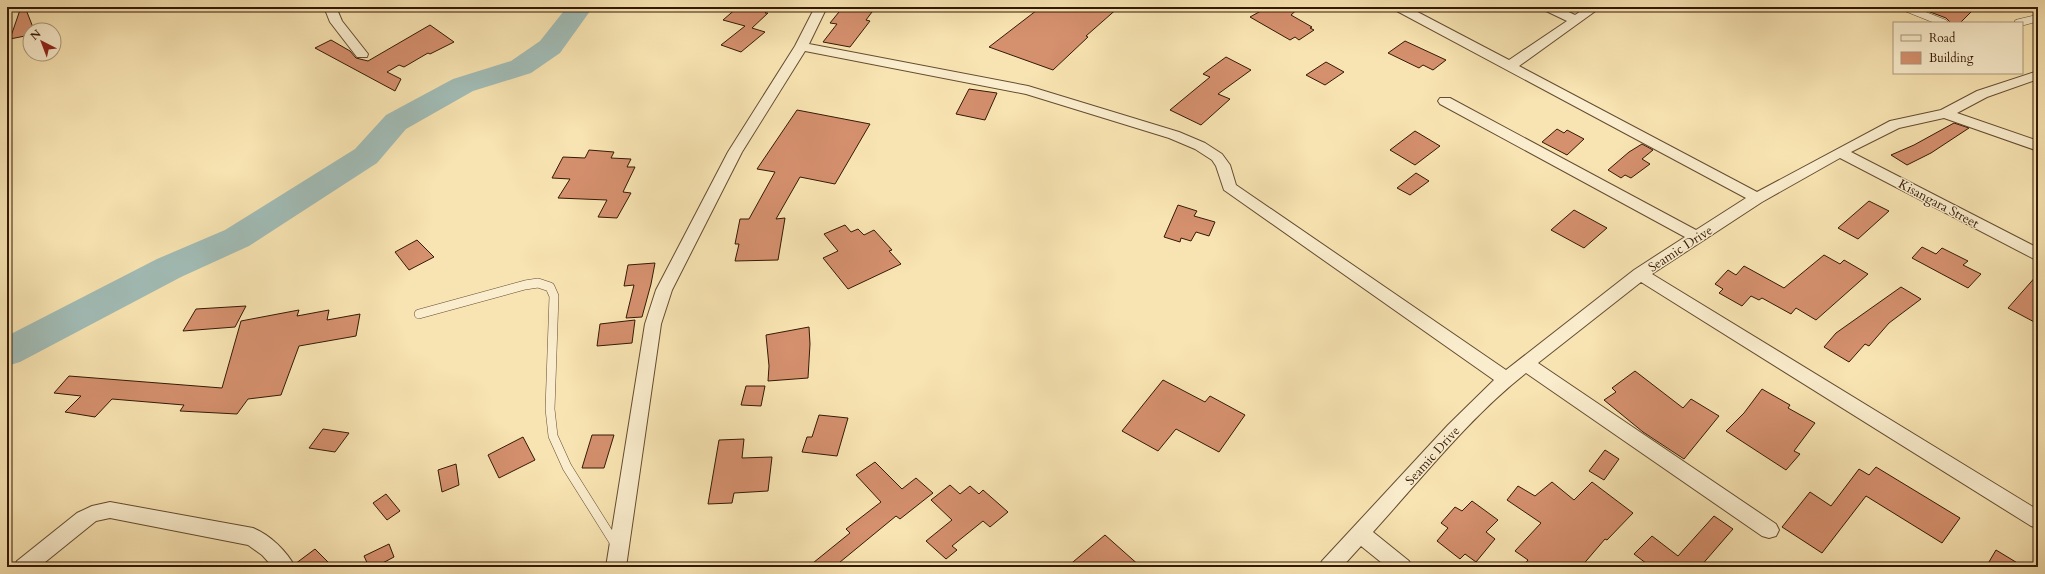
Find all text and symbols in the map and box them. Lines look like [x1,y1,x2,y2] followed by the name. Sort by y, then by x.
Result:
[22,22,62,62] north arrow
[1893,22,2023,74] legend
[27,26,45,44] text: N
[1929,30,1956,46] text: Road
[1929,50,1974,66] text: Building
[1895,175,1982,233] street label: Kisangara Street
[1645,221,1716,276] street label: Seamic Drive
[1401,422,1464,489] street label: Seamic Drive

